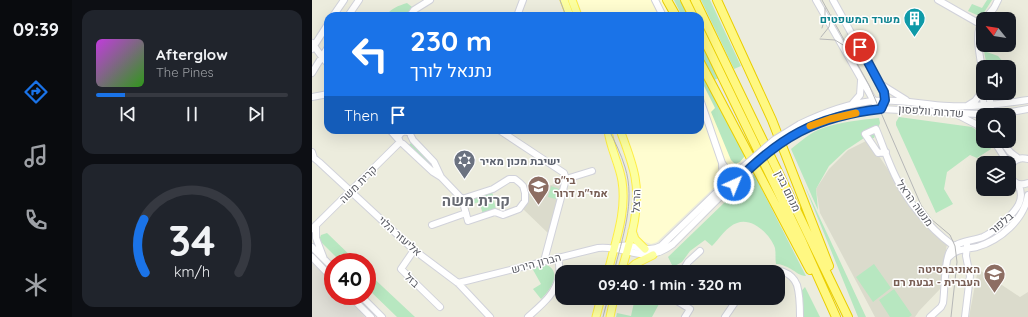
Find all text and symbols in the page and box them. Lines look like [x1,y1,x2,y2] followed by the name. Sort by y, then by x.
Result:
[902,6,928,39] building icon: משרד המשפטים
[820,12,900,26] place label: משרד המשפטים
[976,12,1016,52] north arrow
[976,12,1016,196] map controls
[13,18,59,41] text: 09:39
[410,23,492,58] text: 230 m
[344,28,396,80] icon: left
[843,30,877,64] pin
[849,36,871,58] icon: arrive
[156,45,228,64] text: Afterglow
[410,59,492,82] text: נתנאל לורך
[976,60,1016,100] button: sound
[156,64,214,80] text: The Pines
[22,78,50,106] icon: directions
[898,102,964,120] street label: שדרות וולפסון
[117,103,139,125] icon: previous
[181,103,203,125] icon: pause
[245,103,267,125] icon: next
[387,104,409,126] icon: arrive
[344,106,379,125] text: Then
[976,108,1016,148] button: search
[22,142,50,170] icon: music
[452,148,478,181] synagogue icon: ישיבת מכון מאיר
[480,154,560,168] place label: ישיבת מכון מאיר
[976,156,1016,196] button: layers
[336,162,380,206] street label: קרית משה
[713,163,755,205] position arrow
[772,168,804,214] street label: מנחם בגין
[525,173,551,206] school or university icon: בי"ס אמי"ת דרור
[554,173,608,200] place label: בי"ס אמי"ת דרור
[894,177,936,229] street label: מנשה הראל
[629,189,643,213] street label: הרצל
[442,191,510,210] district label: קרית משה
[22,206,50,234] icon: phone
[986,209,1016,237] street label: בלפור
[375,213,425,259] street label: אליעזר הלוי
[169,214,215,266] text: 34
[510,250,562,276] street label: הברון הירש
[324,253,376,305] speed limit sign: 40
[893,262,980,289] place label: האוניברסיטה העברית - גבעת רם
[982,262,1008,295] school or university icon: האוניברסיטה העברית - גבעת רם
[174,263,210,281] text: km/h
[402,270,423,290] street label: בזל
[22,271,50,299] icon: climate
[598,275,742,294] text: 09:40 · 1 min · 320 m

